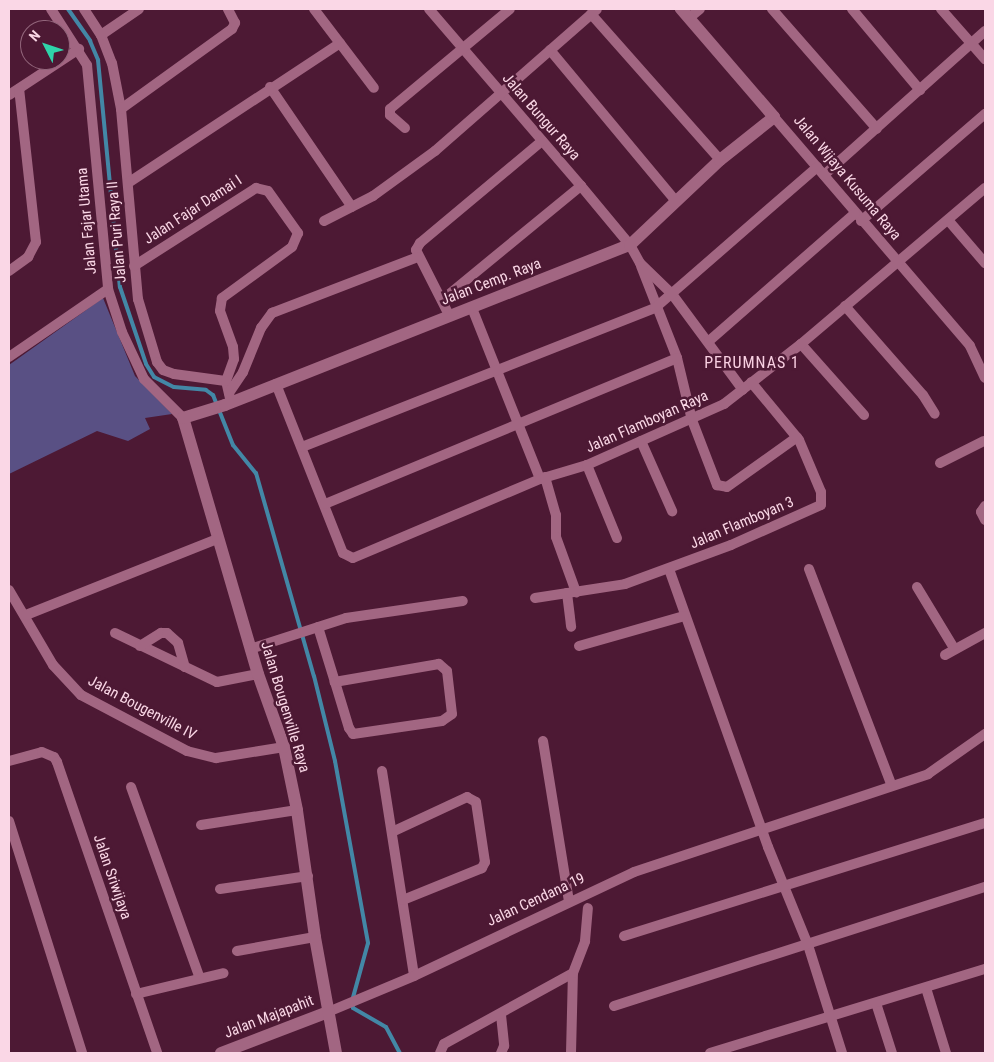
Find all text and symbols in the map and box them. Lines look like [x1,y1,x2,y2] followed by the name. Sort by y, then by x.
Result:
[20,20,70,70] north arrow
[26,27,43,44] text: N
[498,70,584,164] street label: Jalan Bungur Raya
[789,112,905,244] street label: Jalan Wijaya Kusuma Raya
[73,167,101,275] street label: Jalan Fajar Utama
[141,172,245,248] street label: Jalan Fajar Damai I
[104,180,130,284] street label: Jalan Puri Raya II
[438,255,544,309] street label: Jalan Cemp. Raya
[703,353,801,373] district label: PERUMNAS 1
[583,387,711,457] street label: Jalan Flamboyan Raya
[687,493,797,553] street label: Jalan Flamboyan 3
[257,639,313,775] street label: Jalan Bougenville Raya
[85,672,199,744] street label: Jalan Bougenville IV
[89,832,135,922] street label: Jalan Sriwijaya
[484,869,588,931] street label: Jalan Cendana 19
[222,992,316,1042] street label: Jalan Majapahit

